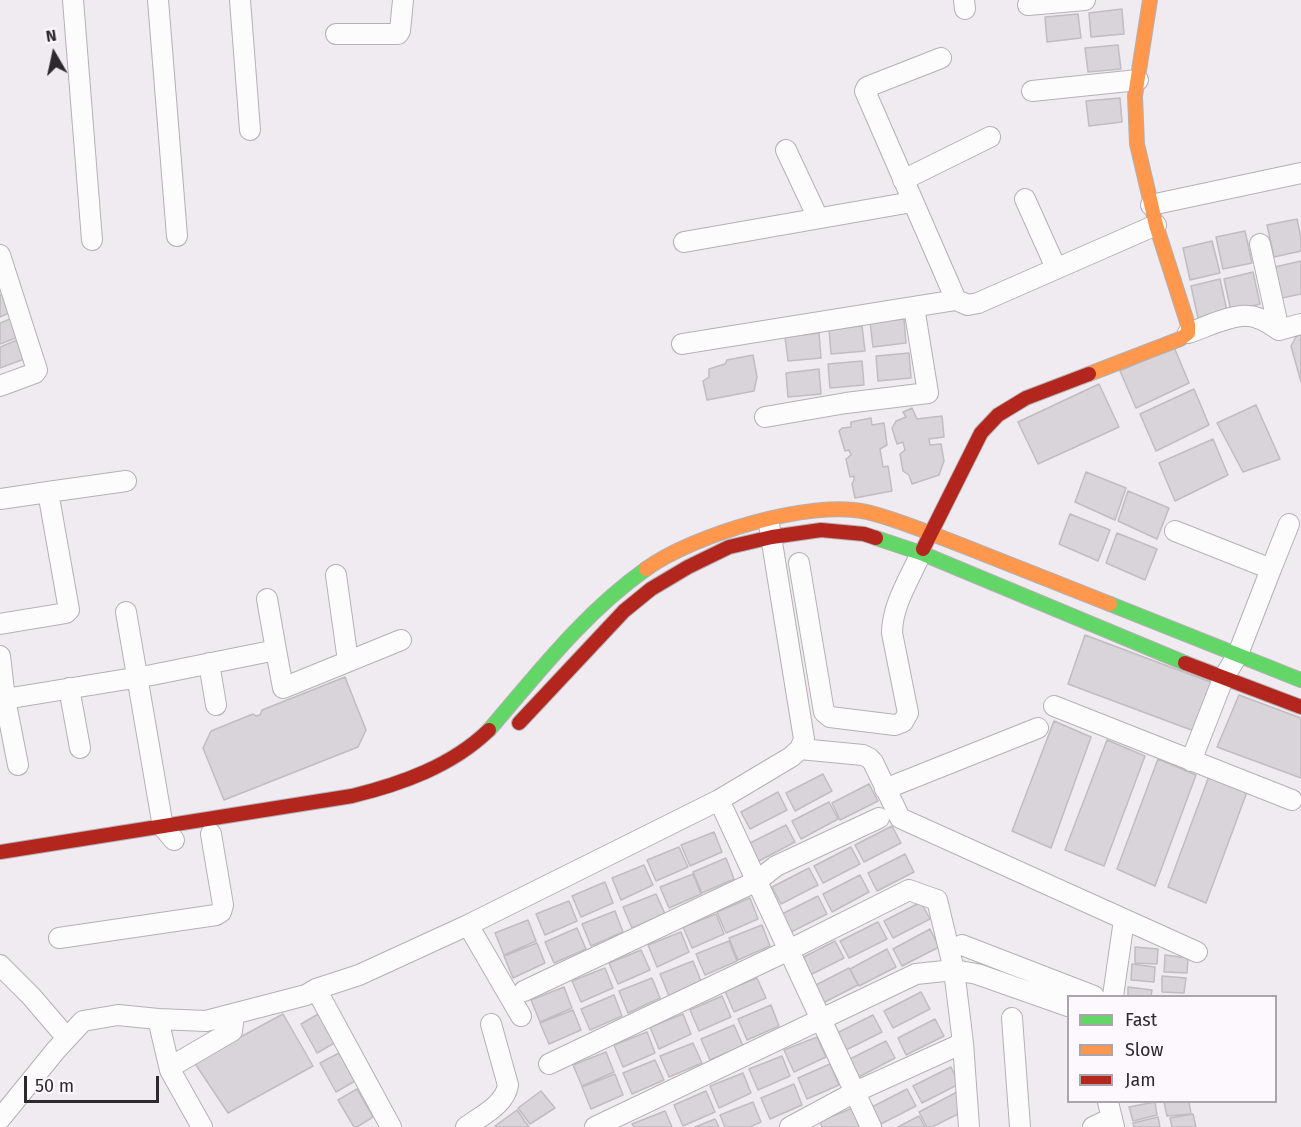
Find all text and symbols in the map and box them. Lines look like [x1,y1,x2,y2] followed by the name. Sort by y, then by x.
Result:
[24,24,84,84] north arrow
[44,26,58,46] text: N
[1067,995,1277,1103] legend
[1125,1009,1157,1031] text: Fast
[1125,1039,1163,1061] text: Slow
[27,1064,162,1102] scale bar
[1125,1069,1156,1091] text: Jam
[35,1075,74,1097] text: 50 m

